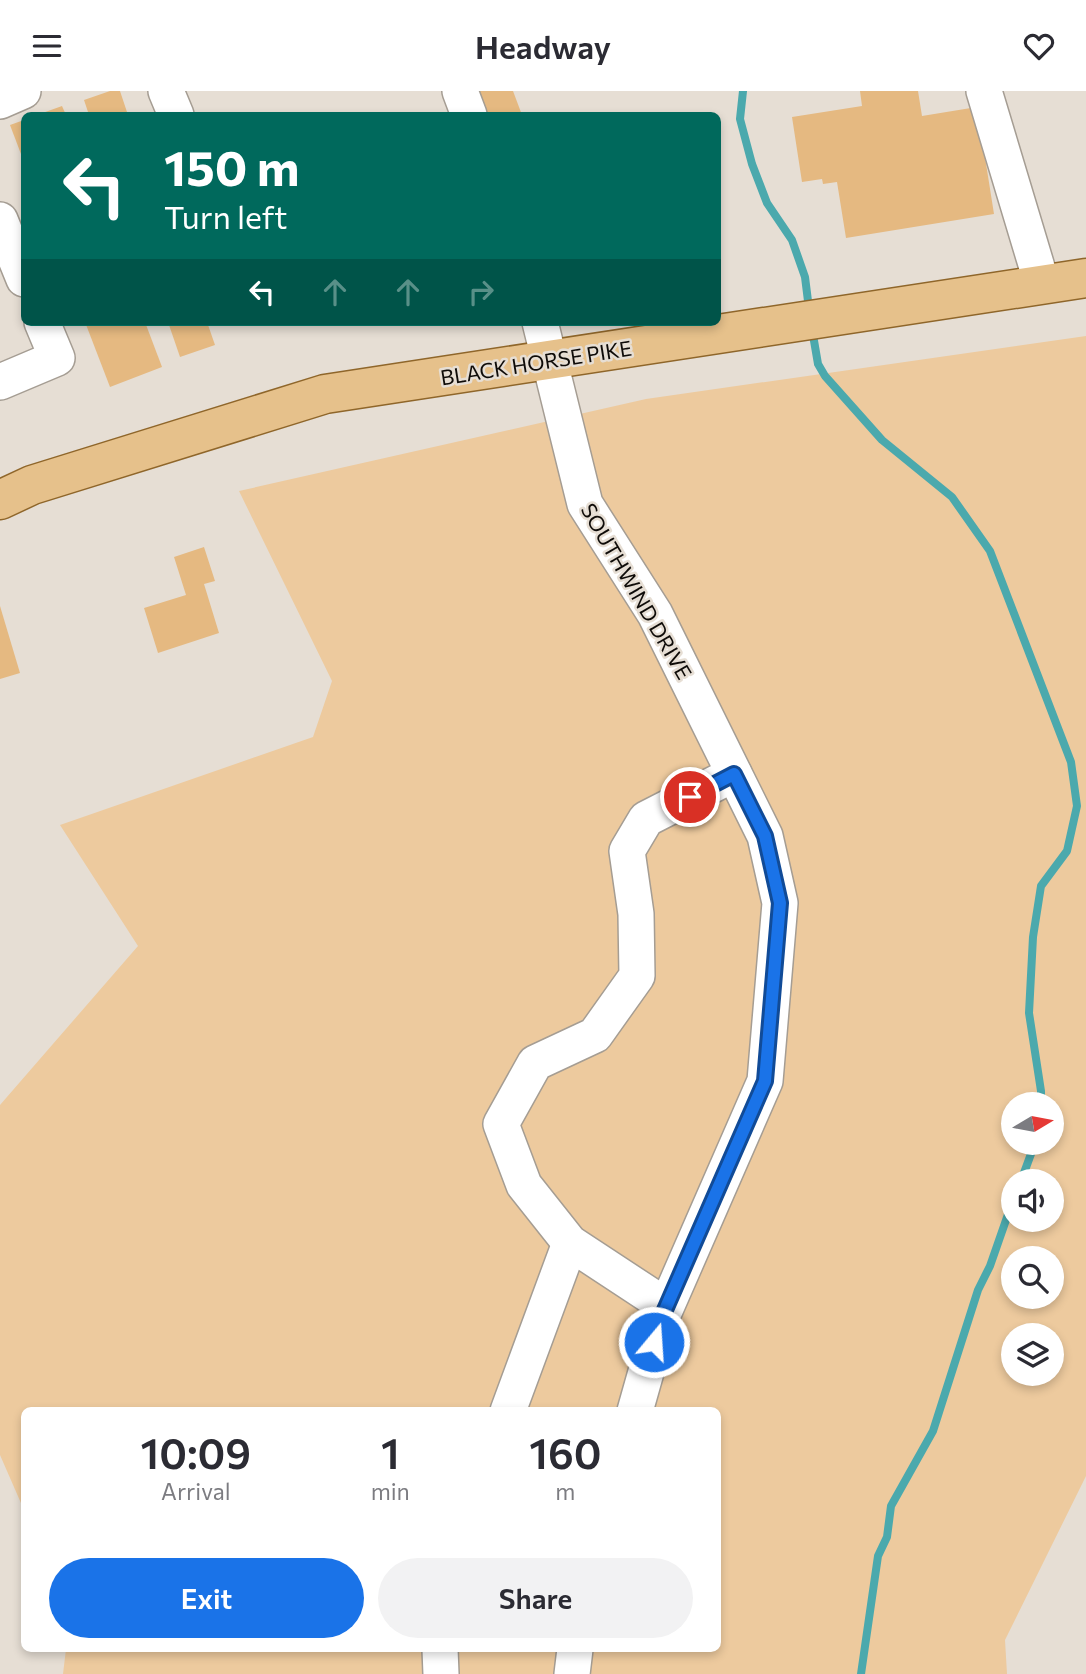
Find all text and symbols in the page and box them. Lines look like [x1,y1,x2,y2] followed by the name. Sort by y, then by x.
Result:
[475,26,611,66] text: Headway
[28,27,66,65] icon: menu
[1020,27,1058,65] icon: heart
[164,136,299,196] text: 150 m
[49,140,140,231] icon: left
[164,196,288,236] text: Turn left
[243,273,281,311] icon: left
[316,273,354,311] icon: ahead
[389,273,427,311] icon: ahead
[462,273,500,311] icon: right
[439,335,633,389] street label: BLACK HORSE PIKE
[576,499,698,683] street label: SOUTHWIND DRIVE
[660,767,720,827] pin
[671,778,709,816] icon: arrive
[1001,1092,1064,1155] north arrow
[1001,1092,1064,1386] map controls
[1001,1169,1064,1232] button: sound
[1001,1246,1064,1309] button: search
[617,1305,691,1379] position arrow
[1001,1323,1064,1386] button: layers
[141,1426,251,1478] text: 10:09
[381,1426,400,1478] text: 1
[529,1426,602,1478] text: 160
[161,1477,231,1505] text: Arrival
[371,1477,410,1505] text: min
[555,1477,575,1505] text: m
[49,1558,364,1638] button: Exit
[378,1558,693,1638] button: Share

